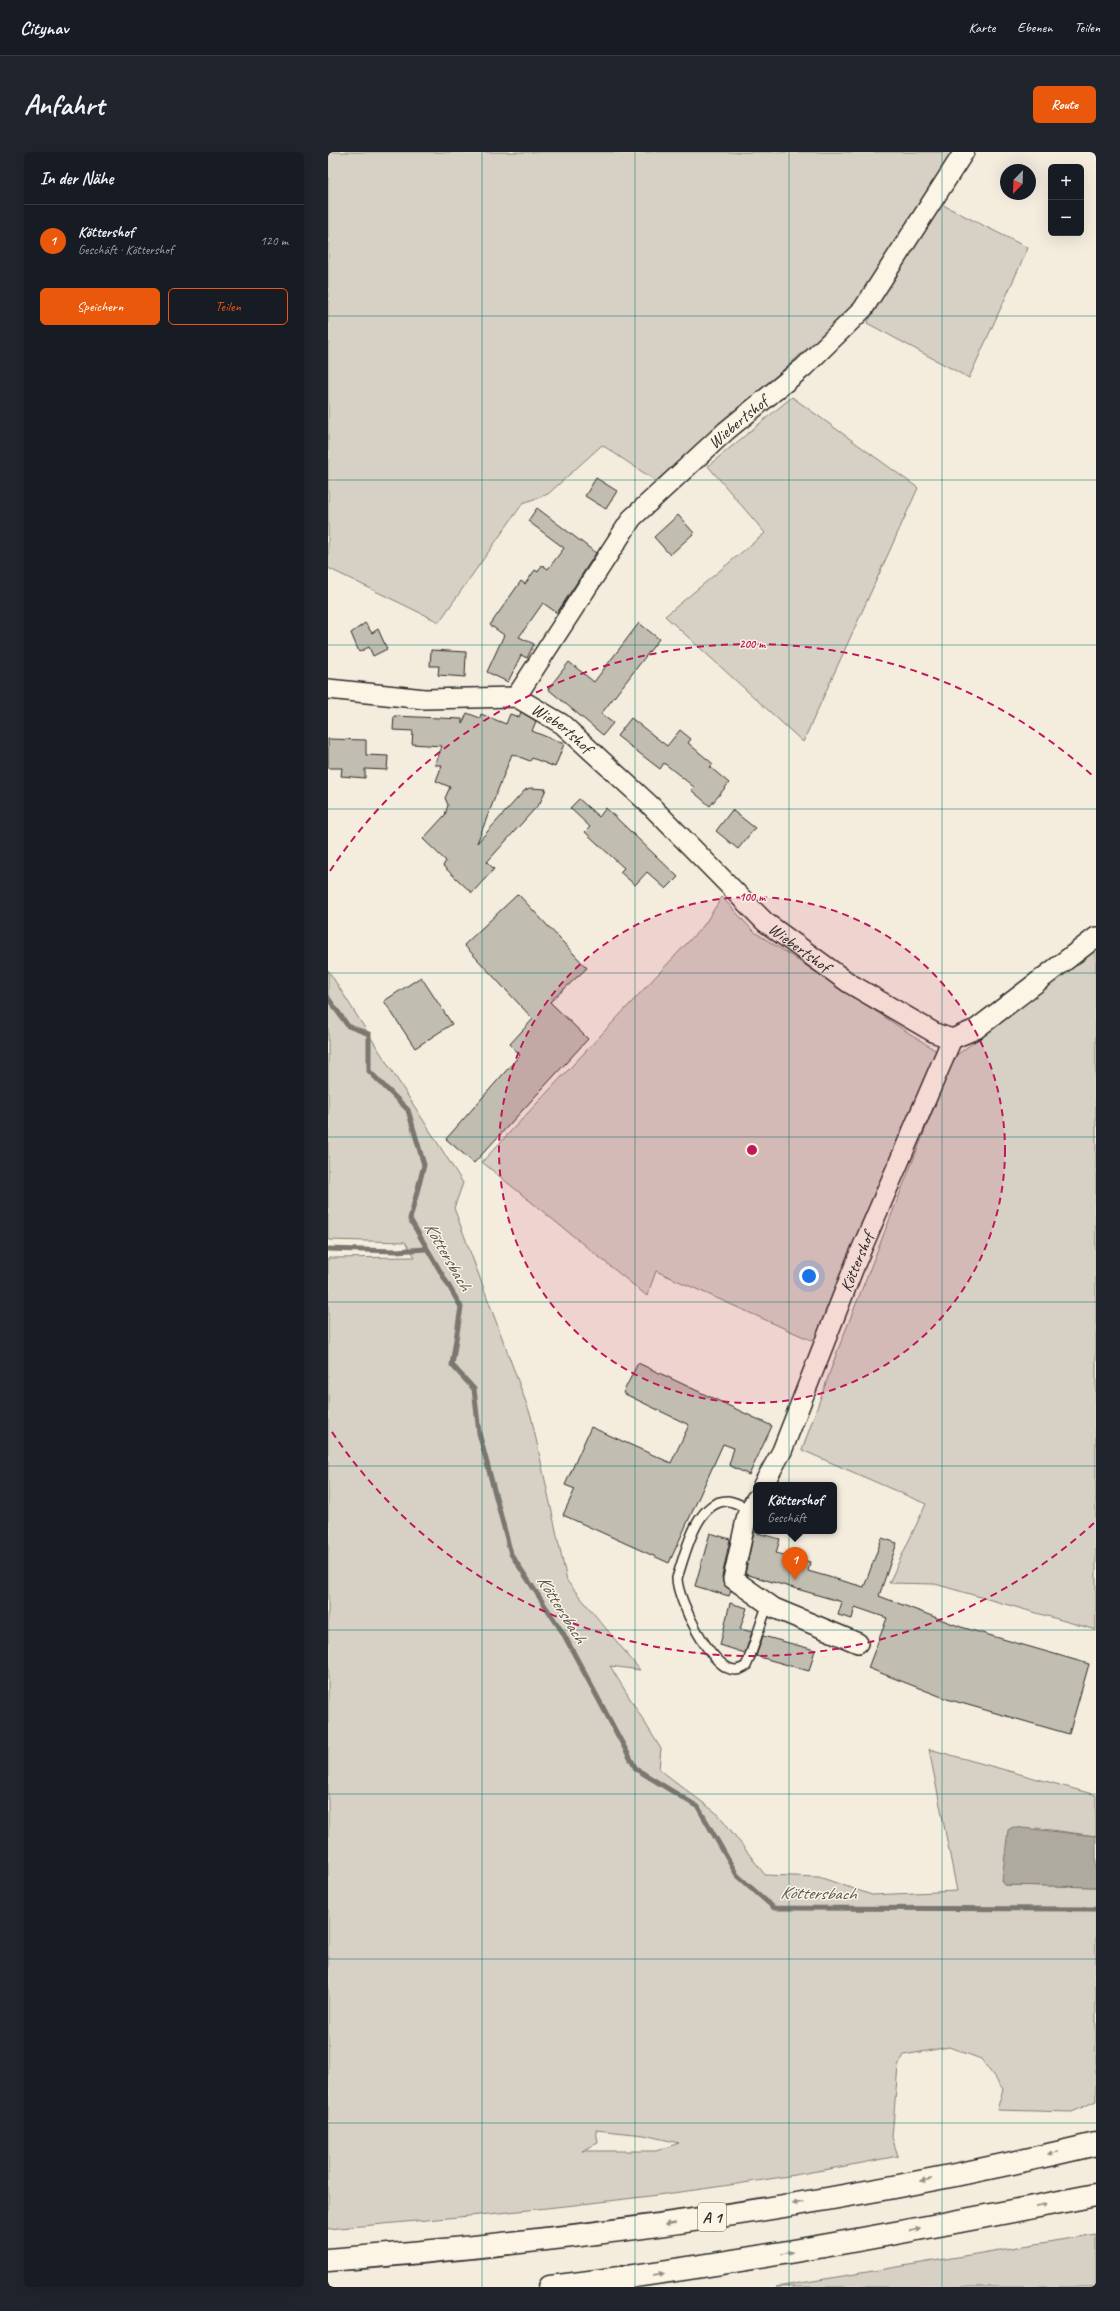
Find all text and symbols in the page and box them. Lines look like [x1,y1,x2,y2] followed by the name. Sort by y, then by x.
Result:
[20,16,68,40] text: Citynav
[968,19,995,36] text: Karte
[1017,19,1052,36] text: Ebenen
[1074,19,1100,36] text: Teilen
[1033,86,1096,123] button: Route
[24,87,104,122] text: Anfahrt
[1000,164,1036,200] north arrow
[1048,164,1084,236] map controls
[1048,164,1084,200] button: +
[40,168,113,189] text: In der Nähe
[1048,200,1084,236] button: −
[78,223,133,242] text: Köttershof
[50,233,56,249] text: 1
[260,233,288,249] text: 120 m
[78,242,173,258] text: Geschäft · Köttershof
[40,288,160,325] button: Speichern
[168,288,288,325] button: Teilen
[704,389,775,453] street label: Wiebertshof
[739,636,766,652] text: 200 m
[528,699,599,760] street label: Wiebertshof
[739,889,766,905] text: 100 m
[764,918,837,979] street label: Wiebertshof
[745,1143,759,1157] centre of rings
[420,1218,477,1296] water label: Köttersbach
[835,1226,880,1295] street label: Köttershof
[799,1266,819,1286] your location
[753,1482,837,1534] popup
[767,1491,823,1510] text: Köttershof
[767,1510,806,1526] text: Geschäft
[782,1547,808,1580] pin: 1
[533,1571,592,1648] water label: Köttersbach
[780,1881,858,1905] water label: Köttersbach
[1047,2150,1059,2156] one-way arrow
[920,2177,932,2183] one-way arrow
[792,2201,804,2207] one-way arrow
[1036,2202,1049,2208] one-way arrow
[698,2203,726,2231] road number: A 1
[664,2221,676,2227] one-way arrow
[909,2226,921,2232] one-way arrow
[781,2249,793,2255] one-way arrow
[652,2271,665,2277] one-way arrow

